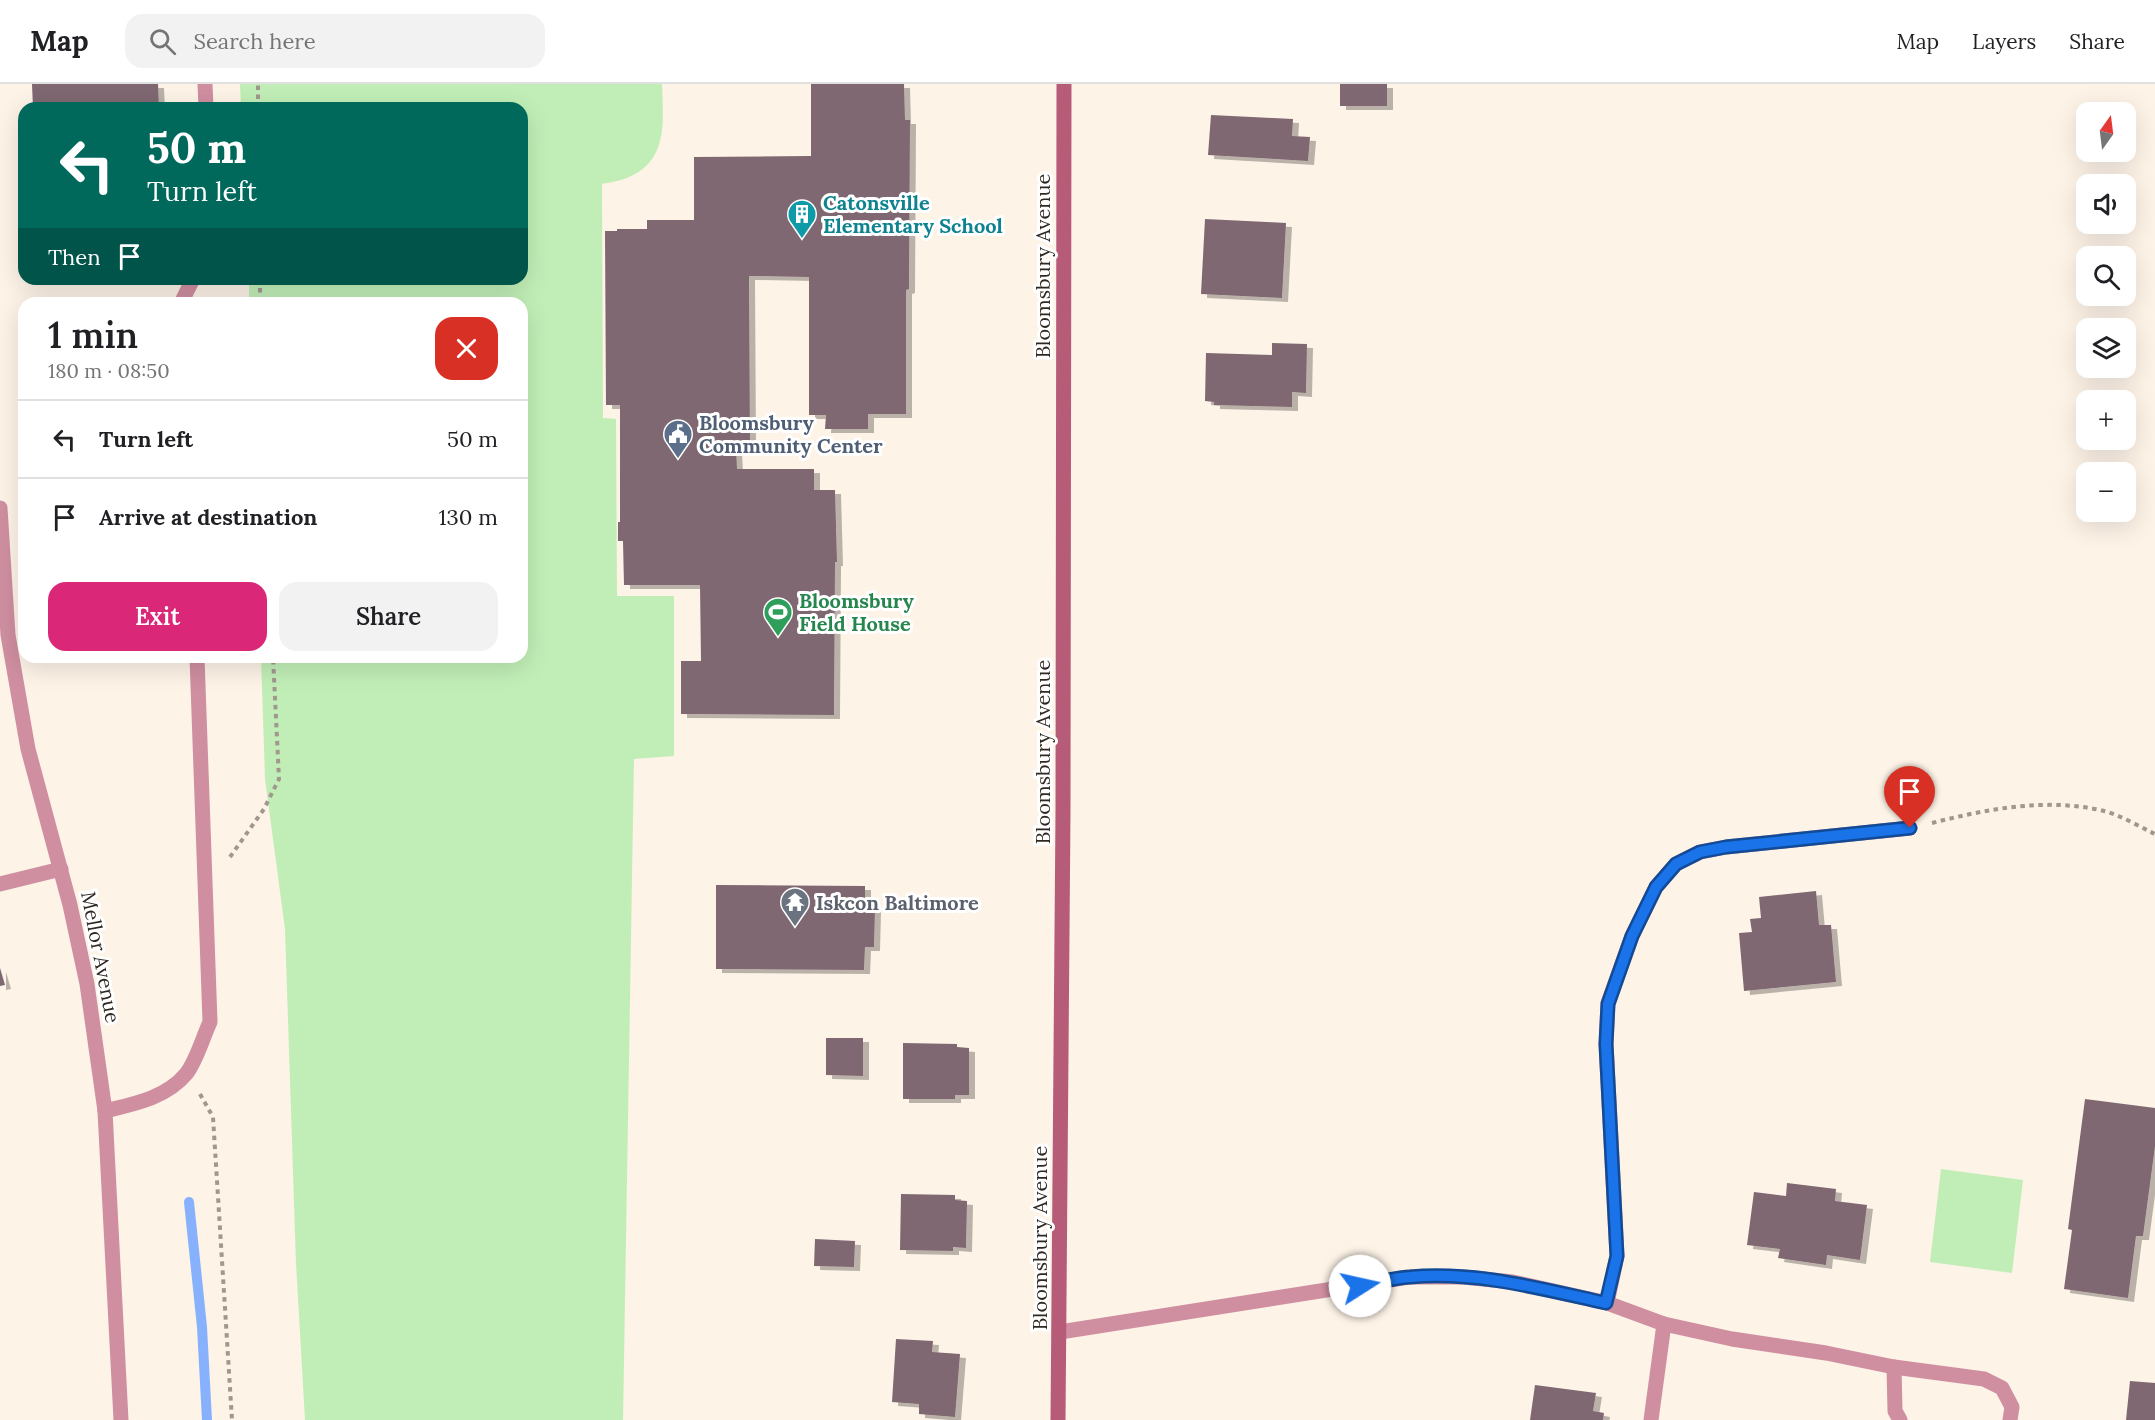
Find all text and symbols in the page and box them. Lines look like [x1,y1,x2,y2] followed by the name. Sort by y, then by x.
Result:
[125,14,545,68] search box
[30,23,89,59] text: Map
[146,25,179,58] icon: search
[194,27,316,55] text: Search here
[1896,28,1939,55] text: Map
[1972,28,2036,55] text: Layers
[2069,28,2125,55] text: Share
[2076,102,2136,162] north arrow
[2076,102,2136,522] map controls
[147,121,246,175] text: 50 m
[48,126,126,204] icon: left
[147,174,257,208] text: Turn left
[1030,174,1055,358] street label: Bloomsbury Avenue
[2076,174,2136,234] button: sound
[823,190,1003,238] place label: Catonsville Elementary School
[786,198,818,240] building icon: Catonsville Elementary School
[113,240,146,273] icon: arrive
[48,243,101,271] text: Then
[2076,246,2136,306] button: search
[48,312,138,358] text: 1 min
[435,317,498,380] button: close
[2076,318,2136,378] button: layers
[48,358,170,383] text: 180 m · 08:50
[2076,390,2136,450] button: +
[699,410,883,458] place label: Bloomsbury Community Center
[662,418,694,460] public building icon: Bloomsbury Community Center
[48,423,81,456] icon: left
[99,425,193,453] text: Turn left
[447,425,498,453] text: 50 m
[2076,462,2136,522] button: −
[48,501,81,534] icon: arrive
[99,503,317,531] text: Arrive at destination
[439,503,498,531] text: 130 m
[48,582,267,651] button: Exit
[279,582,498,651] button: Share
[799,588,914,636] place label: Bloomsbury Field House
[762,596,794,638] sports icon: Bloomsbury Field House
[1030,660,1055,844] street label: Bloomsbury Avenue
[1884,766,1935,828] pin
[1893,775,1926,808] icon: arrive
[779,886,811,928] temple icon: Iskcon Baltimore
[76,889,126,1025] street label: Mellor Avenue
[816,890,979,915] place label: Iskcon Baltimore
[1027,1146,1052,1330] street label: Bloomsbury Avenue
[1328,1254,1392,1318] position arrow

